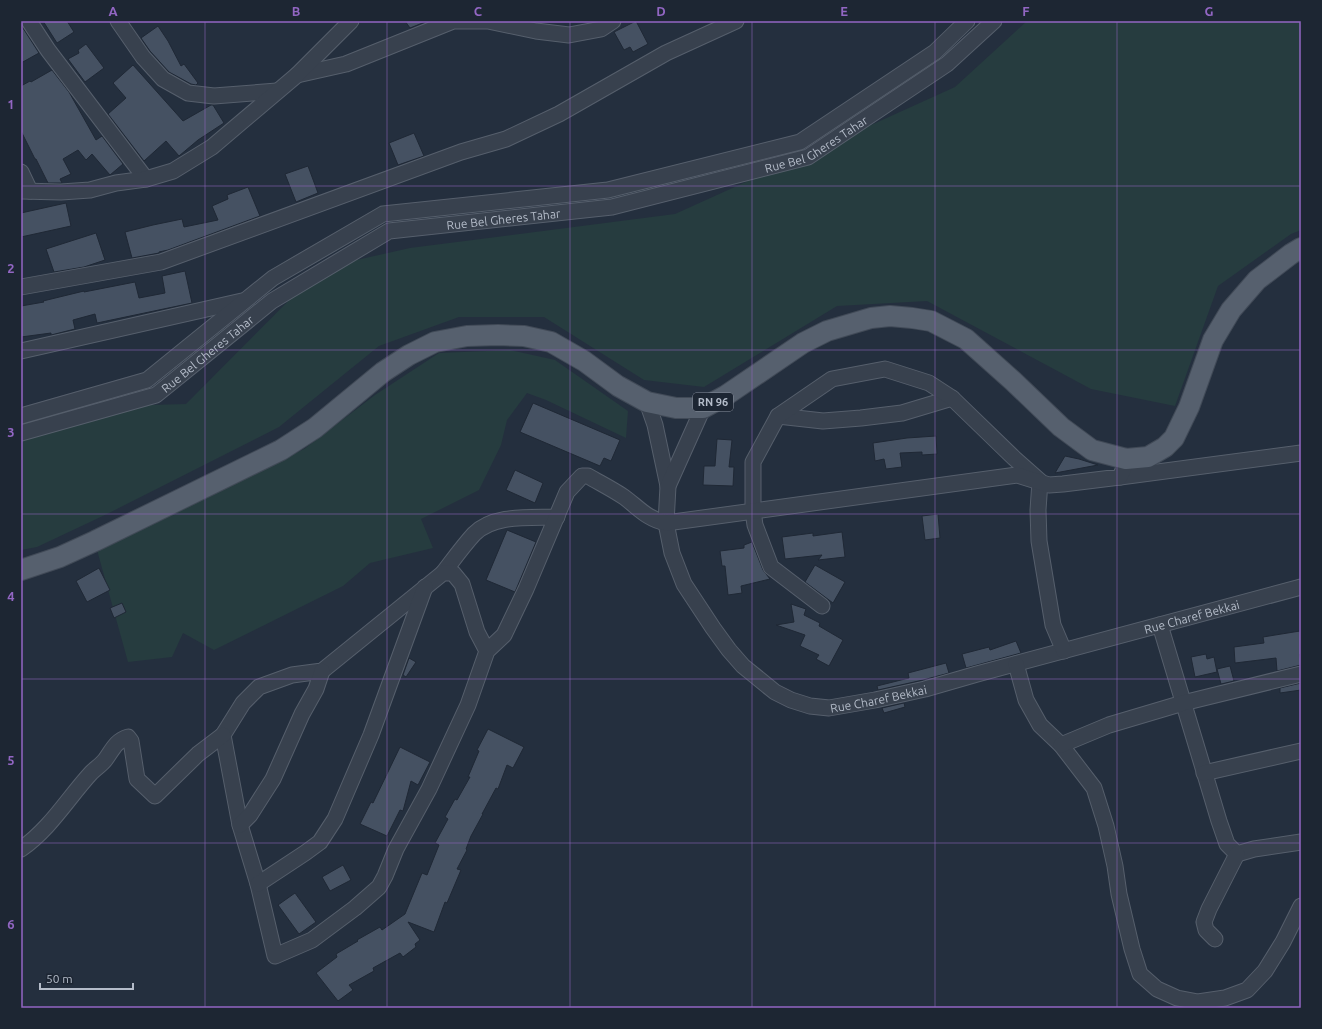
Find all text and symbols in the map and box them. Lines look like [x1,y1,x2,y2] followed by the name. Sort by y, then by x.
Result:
[108,4,118,18] text: A
[292,4,301,18] text: B
[474,4,483,18] text: C
[656,4,666,18] text: D
[840,4,848,18] text: E
[1022,4,1030,18] text: F
[1205,4,1214,18] text: G
[7,97,15,111] text: 1
[763,113,870,174] street label: Rue Bel Gheres Tahar
[446,206,561,231] street label: Rue Bel Gheres Tahar
[7,261,15,275] text: 2
[159,312,256,395] street label: Rue Bel Gheres Tahar
[693,393,733,411] road number: RN 96
[7,425,15,439] text: 3
[7,589,15,603] text: 4
[1143,597,1241,635] street label: Rue Charef Bekkai
[829,682,928,714] street label: Rue Charef Bekkai
[7,753,15,767] text: 5
[7,917,15,931] text: 6
[40,965,133,991] scale bar
[46,972,73,985] text: 50 m

